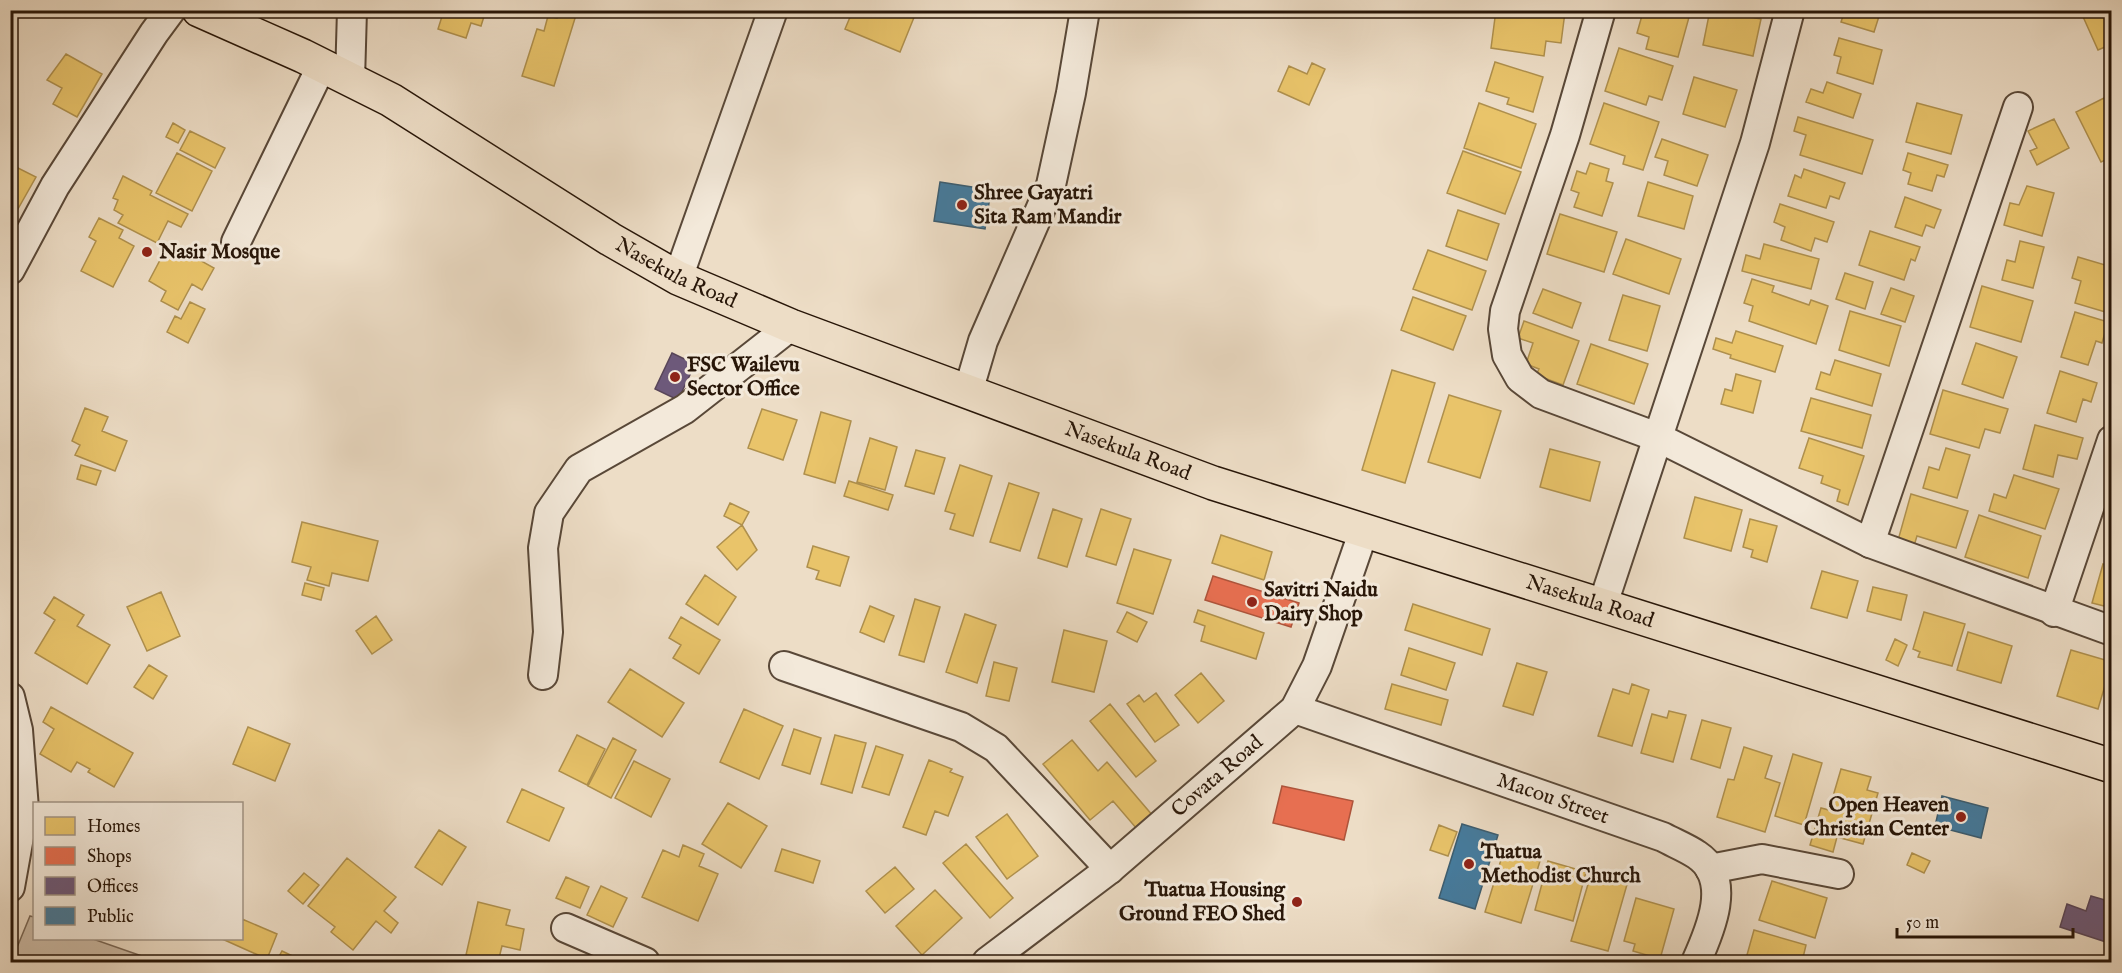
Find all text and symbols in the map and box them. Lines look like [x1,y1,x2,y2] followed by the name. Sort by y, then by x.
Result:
[974,180,1122,231] place label: Shree Gayatri Sita Ram Mandir
[955,198,969,212] marker: Shree Gayatri Sita Ram Mandir
[610,231,742,315] street label: Nasekula Road
[158,239,280,266] place label: Nasir Mosque
[140,245,154,259] marker: Nasir Mosque
[687,352,800,403] place label: FSC Wailevu Sector Office
[668,370,682,384] marker: FSC Wailevu Sector Office
[1061,415,1195,487] street label: Nasekula Road
[1522,569,1658,635] street label: Nasekula Road
[1264,577,1378,628] place label: Savitri Naidu Dairy Shop
[1245,595,1259,609] marker: Savitri Naidu Dairy Shop
[1166,729,1269,823] street label: Covata Road
[1493,767,1612,831] street label: Macou Street
[1804,792,1949,843] place label: Open Heaven Christian Center
[33,802,243,940] legend
[1954,810,1968,824] marker: Open Heaven Christian Center
[87,816,140,839] text: Homes
[1480,839,1641,890] place label: Tuatua Methodist Church
[87,846,132,869] text: Shops
[1462,857,1476,871] marker: Tuatua Methodist Church
[87,876,138,899] text: Offices
[1119,877,1286,928] place label: Tuatua Housing Ground FEO Shed
[1290,895,1304,909] marker: Tuatua Housing Ground FEO Shed
[1897,901,2072,939] scale bar
[87,906,134,929] text: Public
[1906,912,1939,935] text: 50 m

